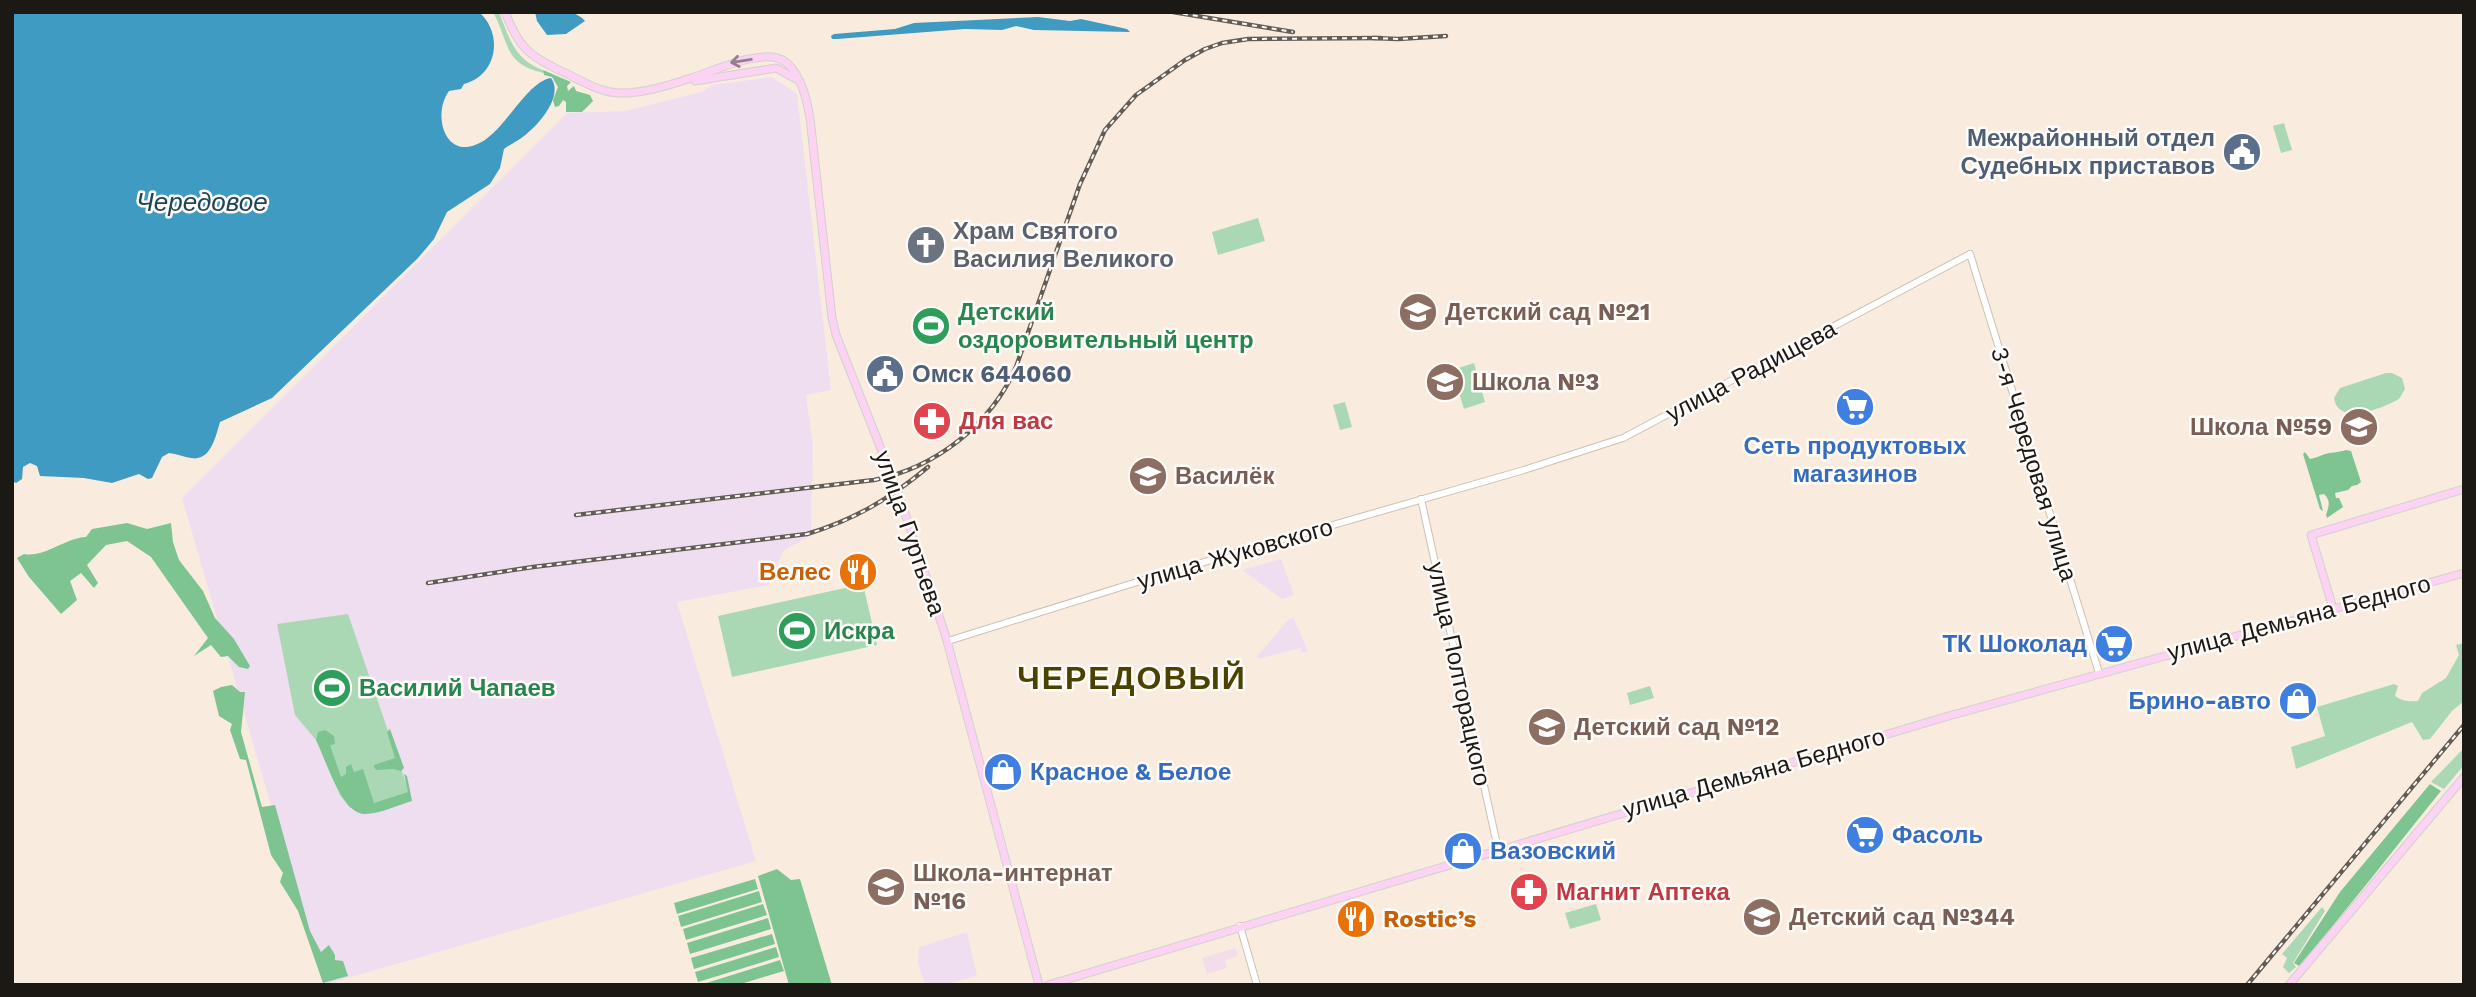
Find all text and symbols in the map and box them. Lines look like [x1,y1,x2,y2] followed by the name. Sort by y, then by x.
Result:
[730,55,753,68] one-way arrow
[1960,124,2215,180] place label: Межрайонный отдел Судебных приставов
[2221,131,2263,173] public building icon: Межрайонный отдел Судебных приставов
[136,187,268,217] water label: Чередовое
[953,217,1174,273] place label: Храм Святого Василия Великого
[905,224,947,266] church icon: Храм Святого Василия Великого
[1397,291,1439,333] school or university icon: Детский сад №21
[958,298,1254,354] place label: Детский оздоровительный центр
[1445,298,1650,326] place label: Детский сад №21
[910,305,952,347] sports icon: Детский оздоровительный центр
[1661,314,1841,428] street label: улица Радищева
[1985,344,2083,585] street label: 3-я Чередовая улица
[864,353,906,395] public building icon: Омск 644060
[912,360,1072,388] place label: Омск 644060
[1424,361,1466,403] school or university icon: Школа №3
[1472,368,1600,396] place label: Школа №3
[1834,386,1876,428] supermarket icon: Сеть продуктовых магазинов
[911,400,953,442] pharmacy icon: Для вас
[2338,406,2380,448] school or university icon: Школа №59
[959,407,1053,435] place label: Для вас
[2190,413,2332,441] place label: Школа №59
[1744,432,1967,488] place label: Сеть продуктовых магазинов
[869,447,952,620] street label: улица Гуртьева
[1127,455,1169,497] school or university icon: Василёк
[1175,462,1275,490] place label: Василёк
[1134,513,1336,595] street label: улица Жуковского
[837,551,879,593] restaurant icon: Велес
[759,558,831,586] place label: Велес
[1422,559,1496,789] street label: улица Полторацкого
[2164,569,2434,667] street label: улица Демьяна Бедного
[776,610,818,652] sports icon: Искра
[824,617,895,645] place label: Искра
[2093,623,2135,665] supermarket icon: ТК Шоколад
[1942,630,2087,658] place label: ТК Шоколад
[1017,659,1247,697] district label: ЧЕРЕДОВЫЙ
[311,667,353,709] sports icon: Василий Чапаев
[359,674,556,702] place label: Василий Чапаев
[2277,680,2319,722] shop icon: Брино-авто
[2129,687,2271,715] place label: Брино-авто
[1526,706,1568,748] school or university icon: Детский сад №12
[1574,713,1779,741] place label: Детский сад №12
[1620,722,1888,824] street label: улица Демьяна Бедного
[982,751,1024,793] shop icon: Красное & Белое
[1030,758,1231,786] place label: Красное & Белое
[1844,814,1886,856] supermarket icon: Фасоль
[1892,821,1983,849] place label: Фасоль
[1442,830,1484,872] shop icon: Вазовский
[1490,837,1616,865] place label: Вазовский
[913,859,1113,915] place label: Школа-интернат №16
[865,866,907,908] school or university icon: Школа-интернат №16
[1508,871,1550,913] pharmacy icon: Магнит Аптека
[1556,878,1730,906] place label: Магнит Аптека
[1741,896,1783,938] school or university icon: Детский сад №344
[1335,898,1377,940] restaurant icon: Rostic’s
[1789,903,2015,931] place label: Детский сад №344
[1383,905,1477,933] place label: Rostic’s

